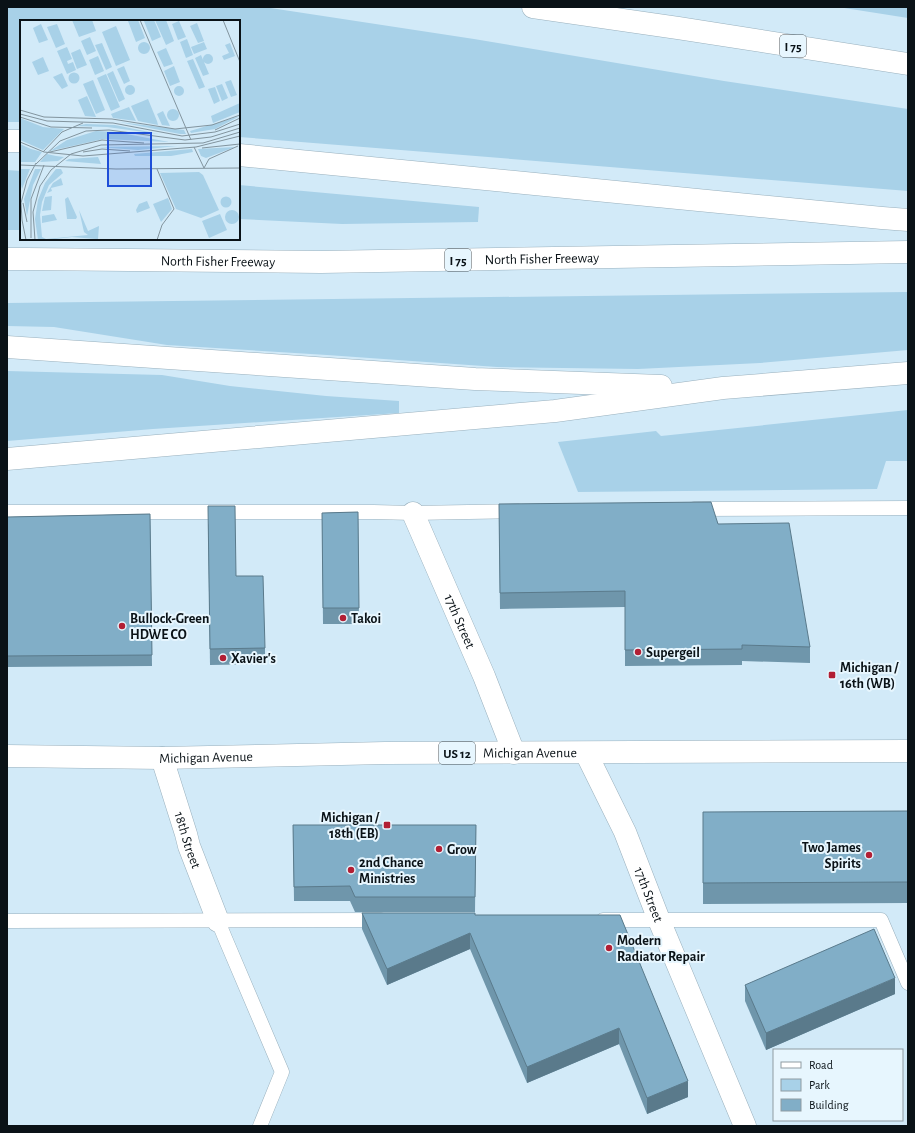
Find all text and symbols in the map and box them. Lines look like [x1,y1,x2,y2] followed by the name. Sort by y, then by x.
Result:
[20,20,240,240] inset map
[780,35,806,57] road number: I 75
[445,249,471,271] road number: I 75
[485,251,599,267] street label: North Fisher Freeway
[161,254,275,270] street label: North Fisher Freeway
[441,592,477,651] street label: 17th Street
[130,612,209,642] place label: Bullock-Green HDWE CO
[351,612,381,626] place label: Takoi
[338,613,348,623] marker: Takoi
[117,621,127,631] marker: Bullock-Green HDWE CO
[646,646,700,660] place label: Supergeil
[633,647,643,657] marker: Supergeil
[231,652,276,666] place label: Xavier's
[218,653,228,663] marker: Xavier's
[840,661,899,691] place label: Michigan / 16th (WB)
[827,670,837,680] marker: Michigan / 16th (WB)
[439,742,475,764] road number: US 12
[483,746,577,761] street label: Michigan Avenue
[159,750,253,766] street label: Michigan Avenue
[171,810,203,871] street label: 18th Street
[321,811,380,841] place label: Michigan / 18th (EB)
[382,820,392,830] marker: Michigan / 18th (EB)
[802,841,861,871] place label: Two James Spirits
[447,843,477,857] place label: Grow
[434,844,444,854] marker: Grow
[864,850,874,860] marker: Two James Spirits
[359,856,424,886] place label: 2nd Chance Ministries
[346,865,356,875] marker: 2nd Chance Ministries
[631,865,665,925] street label: 17th Street
[617,934,705,964] place label: Modern Radiator Repair
[604,943,614,953] marker: Modern Radiator Repair
[773,1049,903,1121] legend
[809,1059,833,1071] text: Road
[809,1079,830,1091] text: Park
[809,1099,849,1111] text: Building

